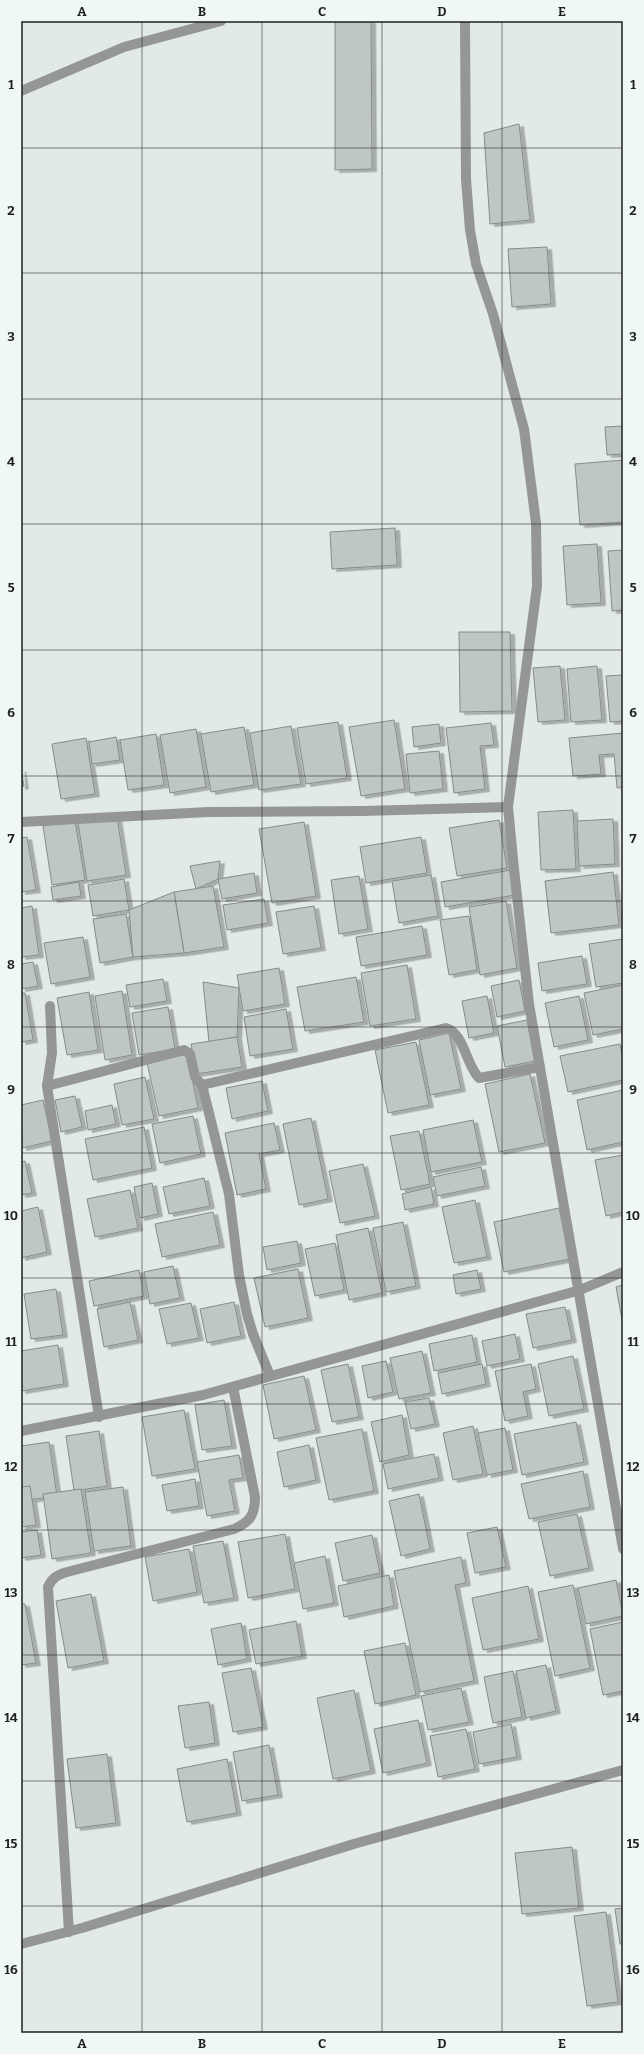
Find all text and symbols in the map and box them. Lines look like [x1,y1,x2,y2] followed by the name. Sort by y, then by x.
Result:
[77,4,87,19] text: A
[198,4,206,19] text: B
[318,4,326,19] text: C
[437,4,447,19] text: D
[558,4,566,19] text: E
[8,77,14,92] text: 1
[630,77,636,92] text: 1
[7,203,15,218] text: 2
[629,203,637,218] text: 2
[7,329,15,344] text: 3
[629,329,637,344] text: 3
[7,454,15,469] text: 4
[629,454,637,469] text: 4
[7,580,15,595] text: 5
[629,580,637,595] text: 5
[7,705,15,720] text: 6
[629,705,637,720] text: 6
[8,831,15,846] text: 7
[630,831,637,846] text: 7
[7,957,15,972] text: 8
[629,957,637,972] text: 8
[7,1082,15,1097] text: 9
[629,1082,637,1097] text: 9
[4,1208,18,1223] text: 10
[626,1208,640,1223] text: 10
[5,1334,17,1349] text: 11
[627,1334,639,1349] text: 11
[5,1459,17,1474] text: 12
[627,1459,639,1474] text: 12
[4,1585,18,1600] text: 13
[626,1585,640,1600] text: 13
[4,1710,18,1725] text: 14
[626,1710,640,1725] text: 14
[5,1836,17,1851] text: 15
[627,1836,639,1851] text: 15
[4,1962,18,1977] text: 16
[626,1962,640,1977] text: 16
[77,2036,87,2051] text: A
[198,2036,206,2051] text: B
[318,2036,326,2051] text: C
[437,2036,447,2051] text: D
[558,2036,566,2051] text: E

